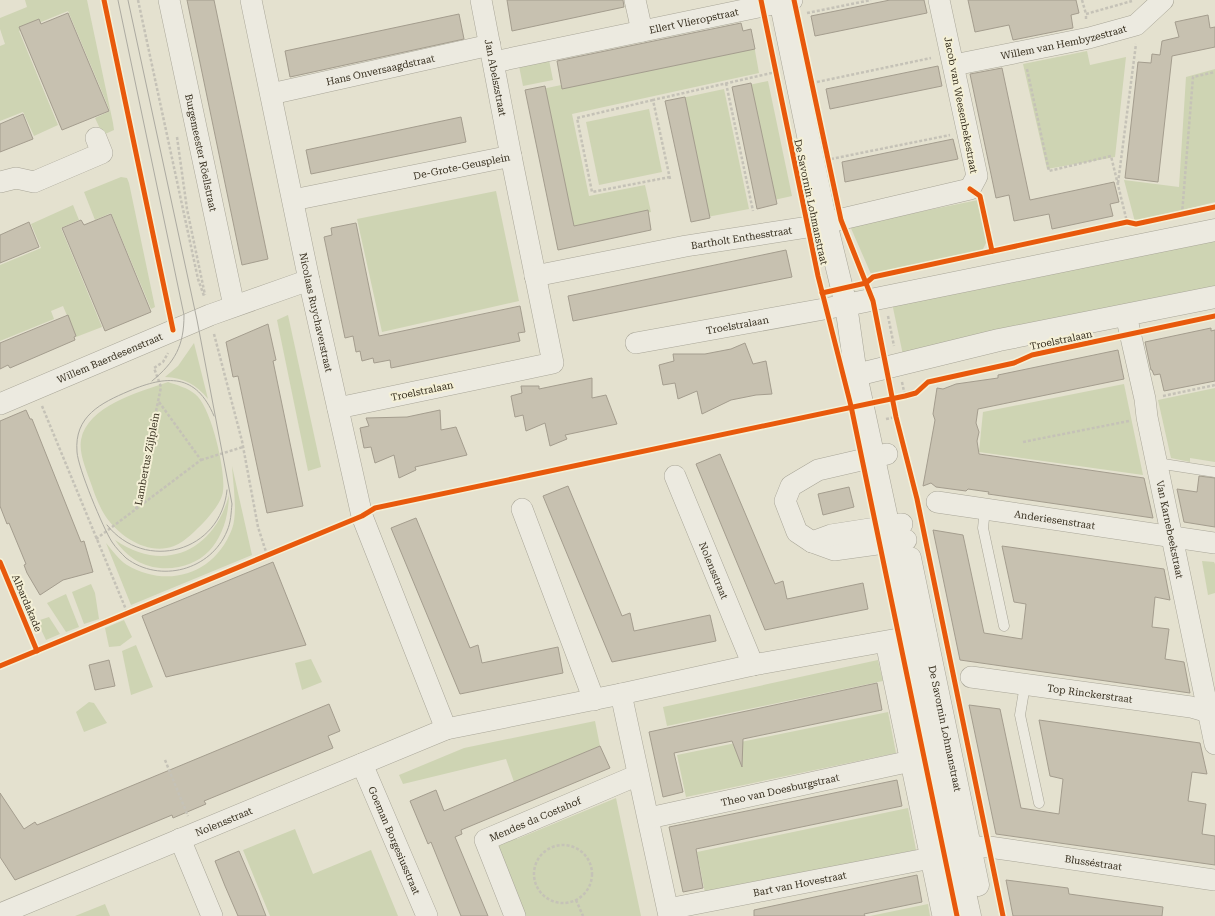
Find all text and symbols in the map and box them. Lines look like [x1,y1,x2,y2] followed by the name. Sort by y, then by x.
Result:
[648,6,740,35] street label: Ellert Vlieropstraat
[1000,22,1128,61] street label: Willem van Hembyzestraat
[942,36,980,174] street label: Jacob van Weesenbekestraat
[483,38,509,117] street label: Jan Abelszstraat
[325,52,436,87] street label: Hans Onversaagdstraat
[184,93,219,213] street label: Burgemeester Röellstraat
[792,138,830,266] street label: De Savornin Lohmanstraat
[412,151,512,181] street label: De-Grote-Geusplein
[690,224,793,251] street label: Bartholt Enthesstraat
[298,251,335,373] street label: Nicolaas Ruychaverstraat
[705,314,770,336] street label: Troelstralaan
[1029,328,1094,352] street label: Troelstralaan
[55,330,164,385] street label: Willem Baerdesenstraat
[390,379,455,403] street label: Troelstralaan
[133,411,162,506] street label: Lambertus Zijlplein
[1155,479,1186,580] street label: Van Karnebeekstraat
[1013,508,1096,531] street label: Anderiesenstraat
[697,540,731,601] street label: Nolensstraat
[10,573,44,634] street label: Albardakade
[927,664,964,793] street label: De Savornin Lohmanstraat
[1047,682,1134,705] street label: Top Rinckerstraat
[720,771,840,808] street label: Theo van Doesburgstraat
[367,784,423,896] street label: Goeman Borgesiusstraat
[487,794,584,843] street label: Mendes da Costahof
[193,804,254,838] street label: Nolensstraat
[1064,853,1123,872] street label: Blusséstraat
[752,869,847,898] street label: Bart van Hovestraat

